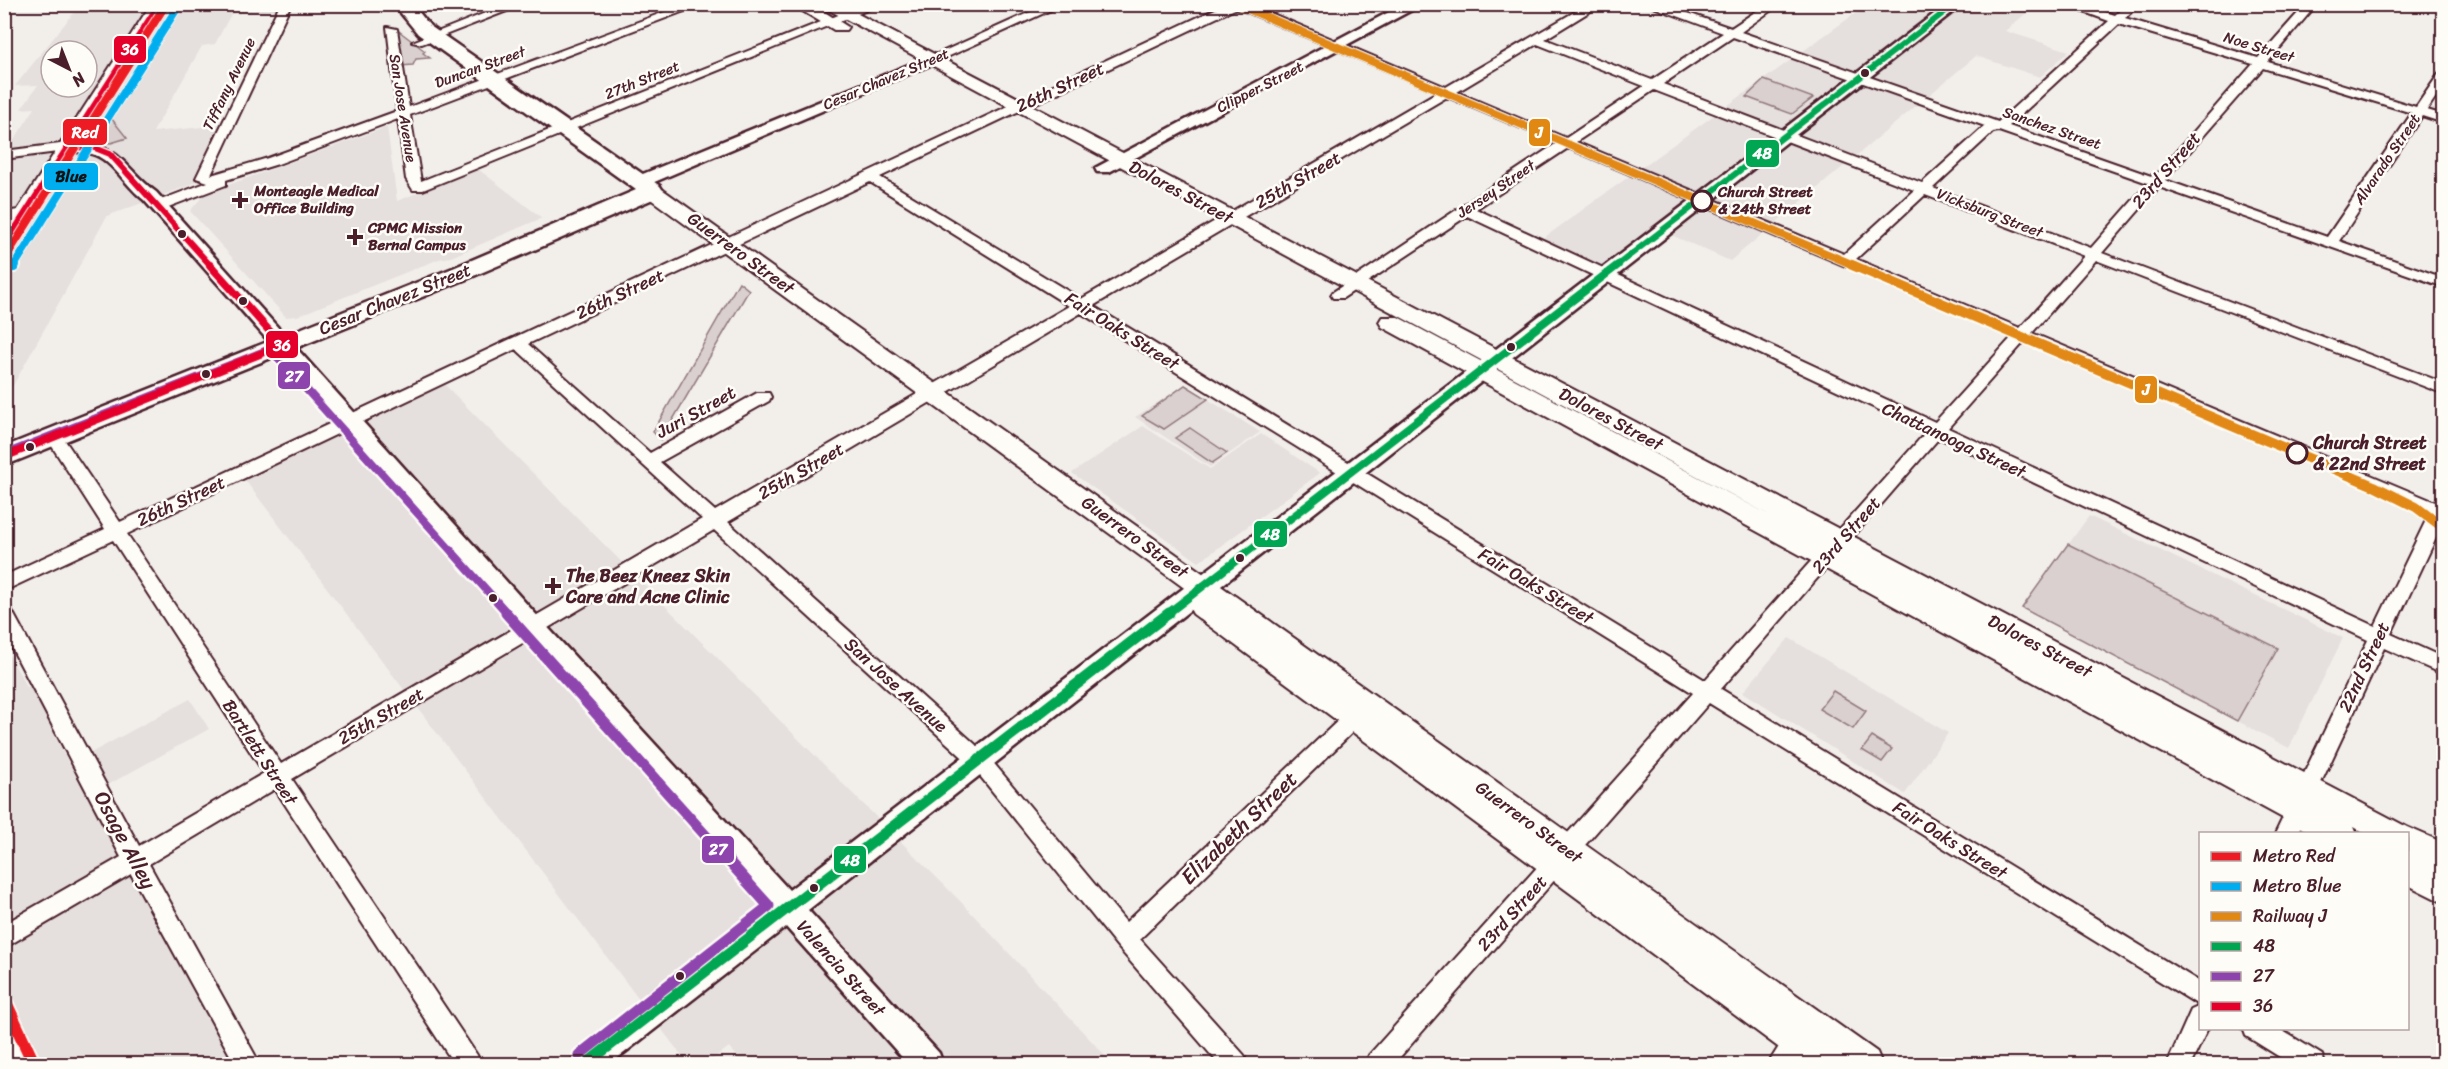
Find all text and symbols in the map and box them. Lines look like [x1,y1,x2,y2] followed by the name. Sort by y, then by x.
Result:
[2220,24,2298,70] street label: Noe Street
[195,33,263,135] street label: Tiffany Avenue
[113,35,147,64] line badge: 36
[120,35,139,64] text: 36
[431,38,530,96] street label: Duncan Street
[39,39,99,99] north arrow
[819,40,954,117] street label: Cesar Chavez Street
[382,52,424,164] street label: San Jose Avenue
[1010,52,1110,122] street label: 26th Street
[600,53,684,107] street label: 27th Street
[1212,54,1309,120] street label: Clipper Street
[64,65,93,95] text: N
[1859,67,1871,79] unlabelled marker
[1999,99,2105,157] street label: Sanchez Street
[2346,108,2428,211] street label: Alvarado Street
[62,118,108,146] line badge: Red
[71,118,100,147] text: Red
[1528,118,1551,147] line badge: J
[1534,118,1544,147] text: J
[2123,124,2209,216] street label: 23rd Street
[1745,139,1780,168] line badge: 48
[1751,139,1772,168] text: 48
[1249,142,1348,218] street label: 25th Street
[1123,151,1240,233] street label: Dolores Street
[1451,152,1541,226] street label: Jersey Street
[43,162,99,191] line badge: Blue
[55,162,87,191] text: Blue
[253,178,379,221] place label: Monteagle Medical Office Building
[1717,179,1813,222] place label: Church Street & 24th Street
[1933,181,2048,246] street label: Vicksburg Street
[1691,190,1713,212] marker: Church Street & 24th Street
[231,191,249,209] marker: Monteagle Medical Office Building
[680,203,802,304] street label: Guerrero Street
[367,215,466,258] place label: CPMC Mission Bernal Campus
[176,228,188,240] unlabelled marker
[346,228,364,246] marker: CPMC Mission Bernal Campus
[314,254,476,344] street label: Cesar Chavez Street
[570,259,670,329] street label: 26th Street
[1058,283,1186,380] street label: Fair Oaks Street
[237,295,249,307] unlabelled marker
[265,330,299,359] line badge: 36
[272,331,291,360] text: 36
[1505,341,1517,353] unlabelled marker
[277,361,311,390] line badge: 27
[284,362,305,391] text: 27
[200,368,212,380] unlabelled marker
[2134,375,2158,404] line badge: J
[2141,375,2151,404] text: J
[649,377,742,448] street label: Juri Street
[1553,378,1670,460] street label: Dolores Street
[1877,393,2032,488] street label: Chattanooga Street
[2312,427,2427,480] place label: Church Street & 22nd Street
[752,433,851,509] street label: 25th Street
[24,441,36,453] unlabelled marker
[2286,442,2308,464] marker: Church Street & 22nd Street
[131,466,231,536] street label: 26th Street
[1074,487,1196,588] street label: Guerrero Street
[1803,489,1889,581] street label: 23rd Street
[1253,520,1288,548] line badge: 48
[1259,520,1280,549] text: 48
[1472,539,1601,634] street label: Fair Oaks Street
[1234,552,1246,564] unlabelled marker
[565,560,730,613] place label: The Beez Kneez Skin Care and Acne Clinic
[544,577,562,595] marker: The Beez Kneez Skin Care and Acne Clinic
[487,592,499,604] unlabelled marker
[1982,605,2099,687] street label: Dolores Street
[2329,616,2399,718] street label: 22nd Street
[836,629,956,741] street label: San Jose Avenue
[332,678,431,754] street label: 25th Street
[214,692,307,812] street label: Bartlett Street
[1171,762,1307,894] street label: Elizabeth Street
[1468,772,1590,873] street label: Guerrero Street
[83,784,167,896] street label: Osage Alley
[1886,792,2014,889] street label: Fair Oaks Street
[2199,832,2409,1030] legend
[701,835,735,864] line badge: 27
[708,835,729,864] text: 27
[2253,840,2337,872] text: Metro Red
[833,845,867,874] line badge: 48
[839,846,860,875] text: 48
[1469,867,1555,959] street label: 23rd Street
[2253,870,2342,902] text: Metro Blue
[808,882,820,894] unlabelled marker
[2253,900,2327,932] text: Railway J
[788,912,894,1025] street label: Valencia Street
[2253,930,2275,962] text: 48
[2253,960,2275,992] text: 27
[674,970,686,982] unlabelled marker
[2253,990,2273,1022] text: 36

